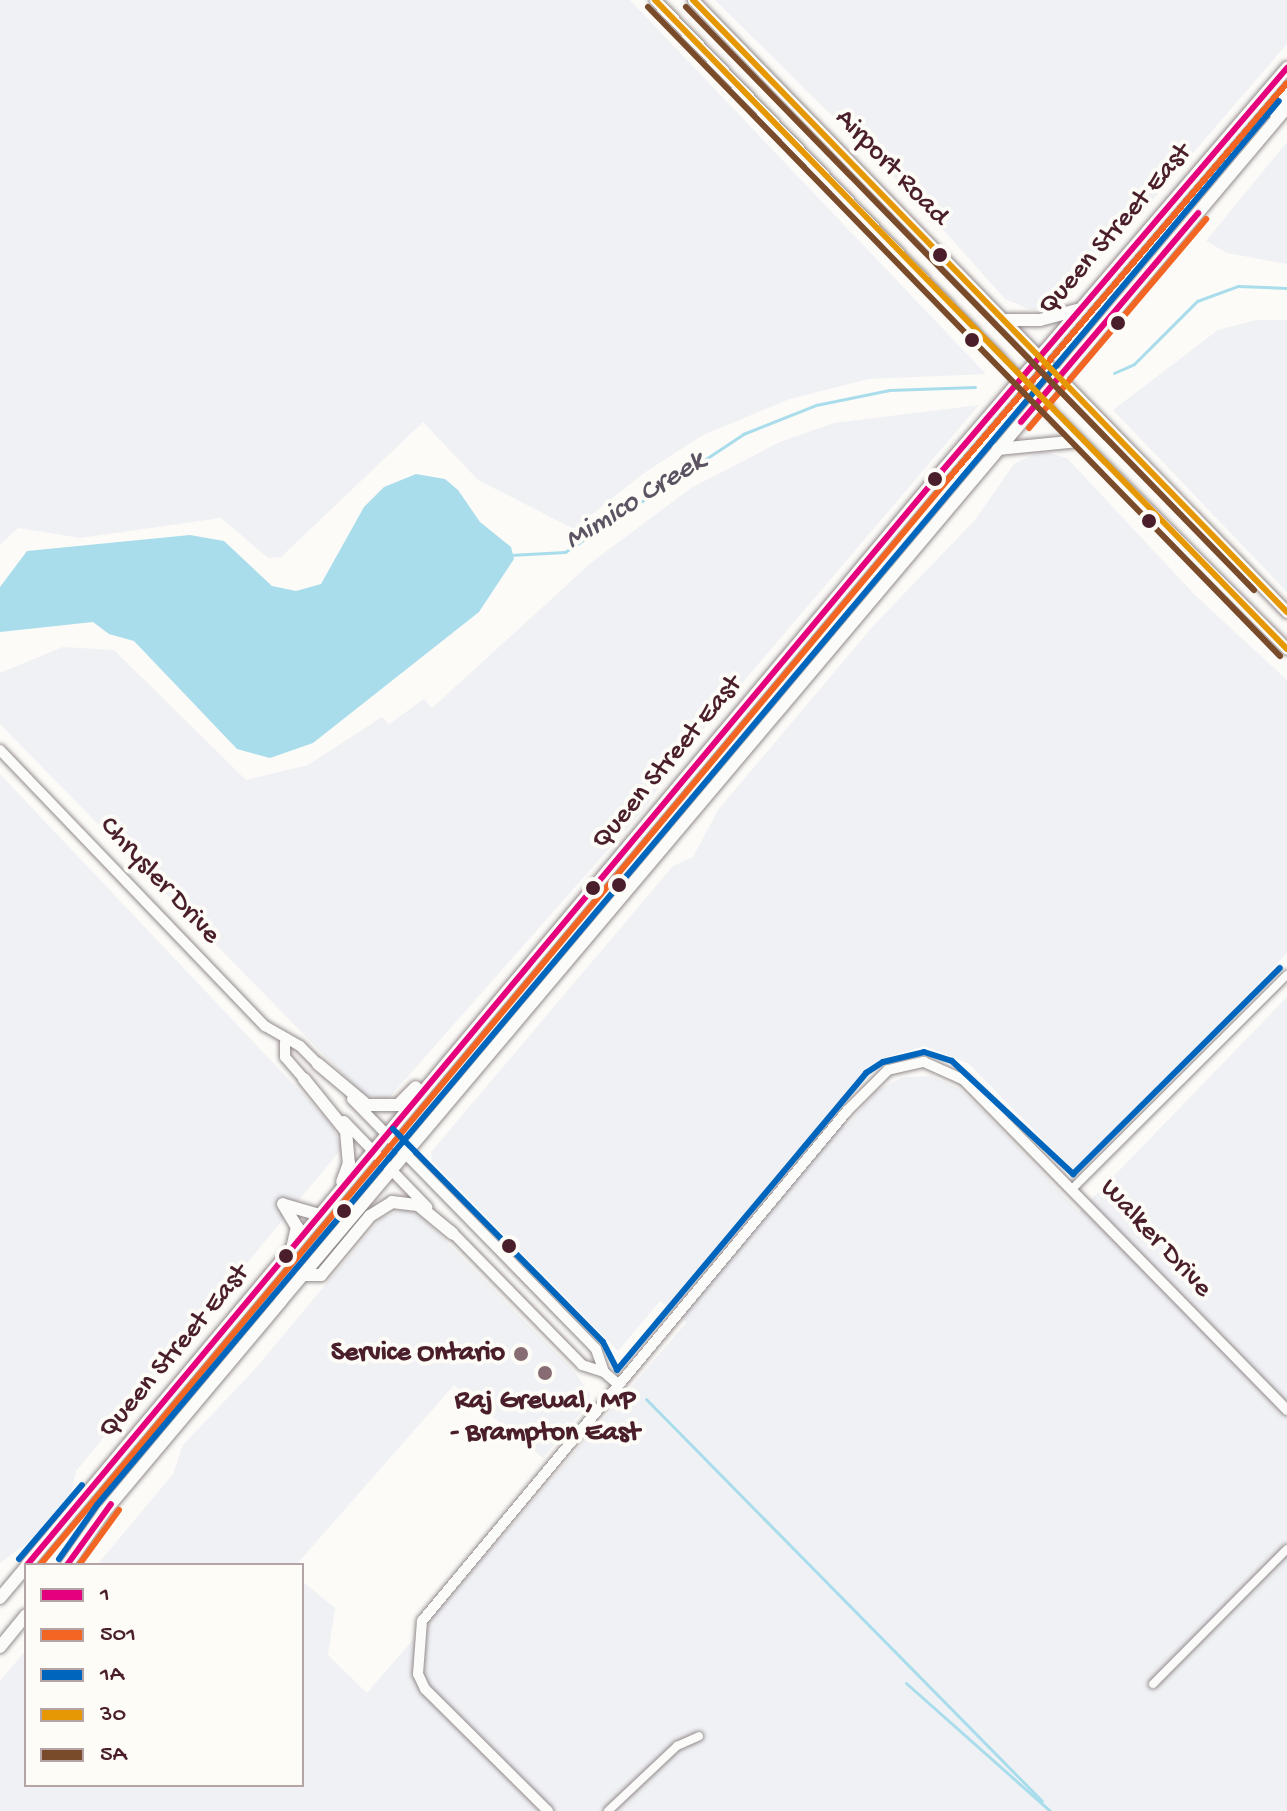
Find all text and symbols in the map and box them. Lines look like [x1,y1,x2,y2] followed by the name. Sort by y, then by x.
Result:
[827,102,955,234] street label: Airport Road
[1032,137,1200,323] street label: Queen Street East
[932,247,948,263] unlabelled marker
[1110,315,1126,331] unlabelled marker
[964,332,980,348] unlabelled marker
[559,445,713,559] water label: Mimico Creek
[927,471,943,487] unlabelled marker
[1141,513,1157,529] unlabelled marker
[585,669,751,857] street label: Queen Street East
[91,810,227,952] street label: Chrysler Drive
[611,877,627,893] unlabelled marker
[585,880,601,896] unlabelled marker
[1092,1173,1218,1305] street label: Walker Drive
[336,1203,352,1219] unlabelled marker
[501,1238,517,1254] unlabelled marker
[278,1248,294,1264] unlabelled marker
[92,1258,258,1446] street label: Queen Street East
[331,1337,505,1371] place label: Service Ontario
[512,1345,530,1363] marker: Service Ontario
[536,1364,554,1382] marker: Raj Grewal, MP - Brampton East
[450,1385,640,1451] place label: Raj Grewal, MP - Brampton East
[24,1563,304,1787] legend
[100,1581,110,1610] text: 1
[100,1621,136,1650] text: 501
[100,1661,124,1690] text: 1A
[100,1701,126,1730] text: 30
[100,1741,127,1770] text: 5A

